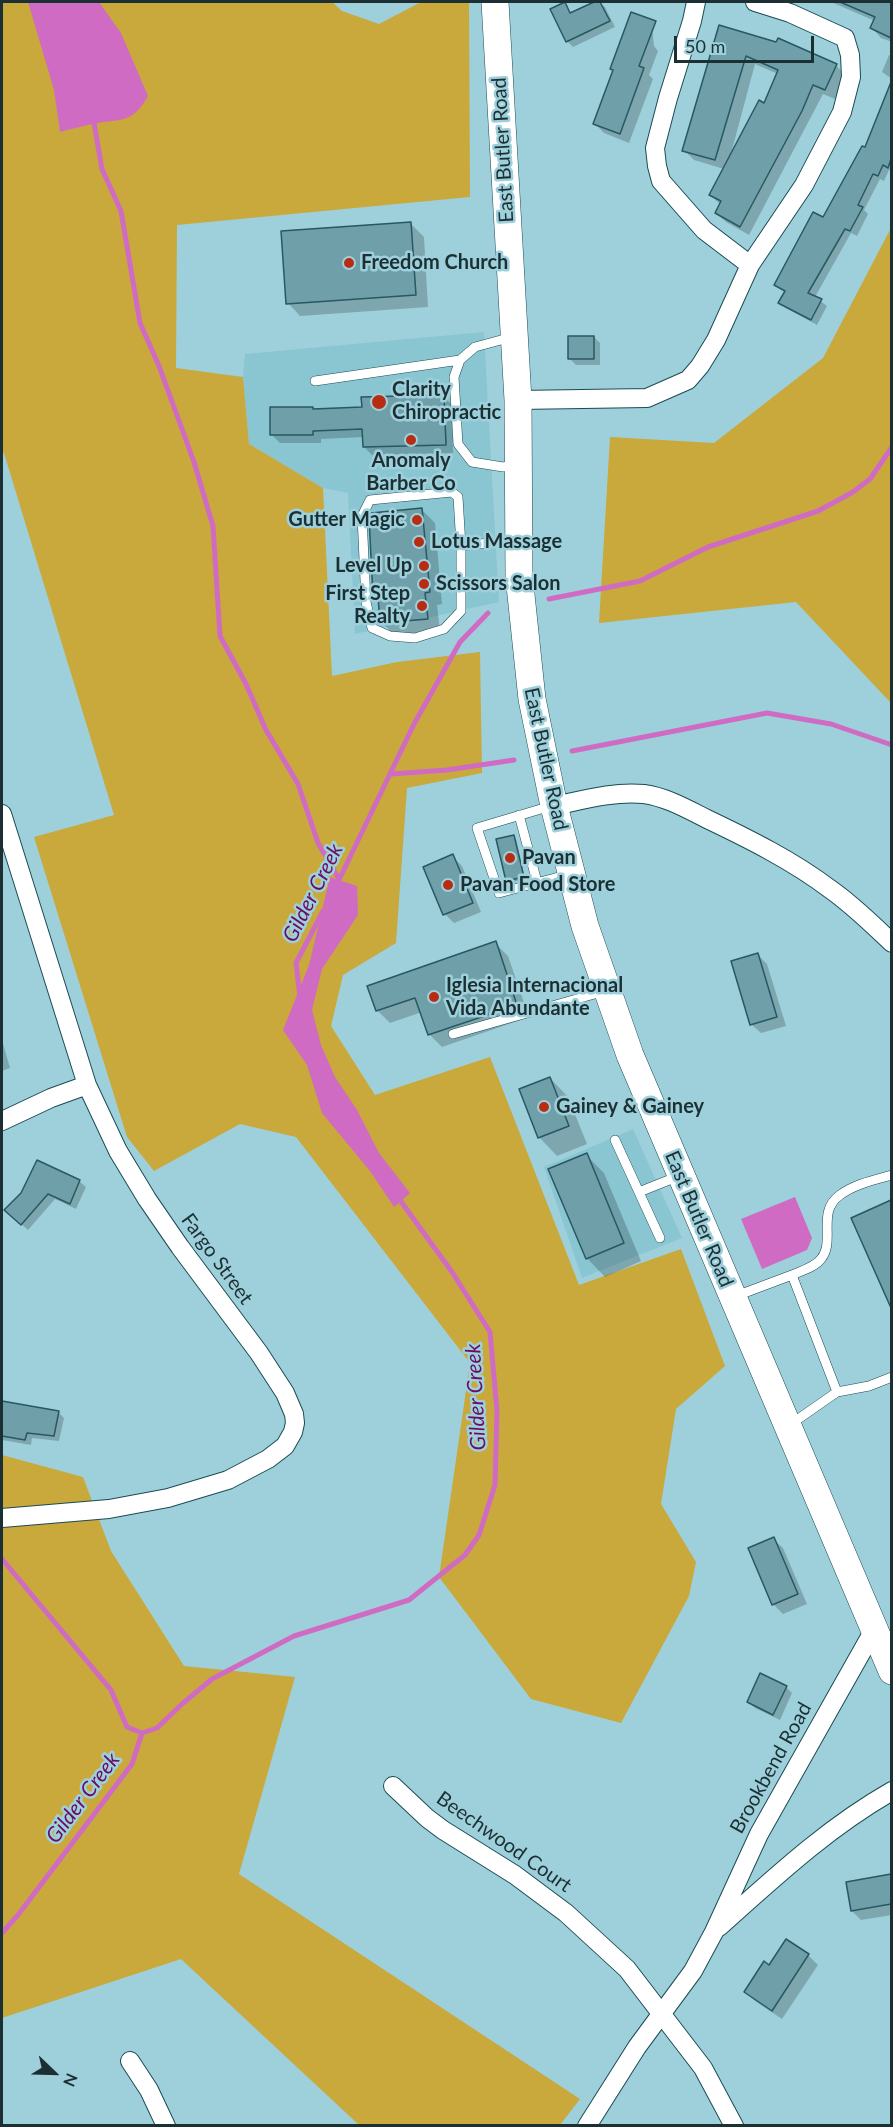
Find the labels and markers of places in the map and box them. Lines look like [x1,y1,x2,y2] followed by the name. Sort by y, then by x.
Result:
[361,251,508,275] place label: Freedom Church
[342,256,356,270] marker: Freedom Church
[392,378,501,425] place label: Clarity Chiropractic
[370,393,388,411] marker: Clarity Chiropractic
[404,433,418,447] marker: Anomaly Barber Co
[366,449,456,496] place label: Anomaly Barber Co
[288,508,405,532] place label: Gutter Magic
[410,513,424,527] marker: Gutter Magic
[431,530,562,554] place label: Lotus Massage
[412,535,426,549] marker: Lotus Massage
[335,554,412,578] place label: Level Up
[417,559,431,573] marker: Level Up
[436,572,561,596] place label: Scissors Salon
[417,577,431,591] marker: Scissors Salon
[325,582,410,629] place label: First Step Realty
[415,599,429,613] marker: First Step Realty
[522,846,576,870] place label: Pavan
[503,851,517,865] marker: Pavan
[460,873,615,897] place label: Pavan Food Store
[441,878,455,892] marker: Pavan Food Store
[446,974,623,1021] place label: Iglesia Internacional Vida Abundante
[427,990,441,1004] marker: Iglesia Internacional Vida Abundante
[556,1095,704,1119] place label: Gainey & Gainey
[537,1100,551,1114] marker: Gainey & Gainey

